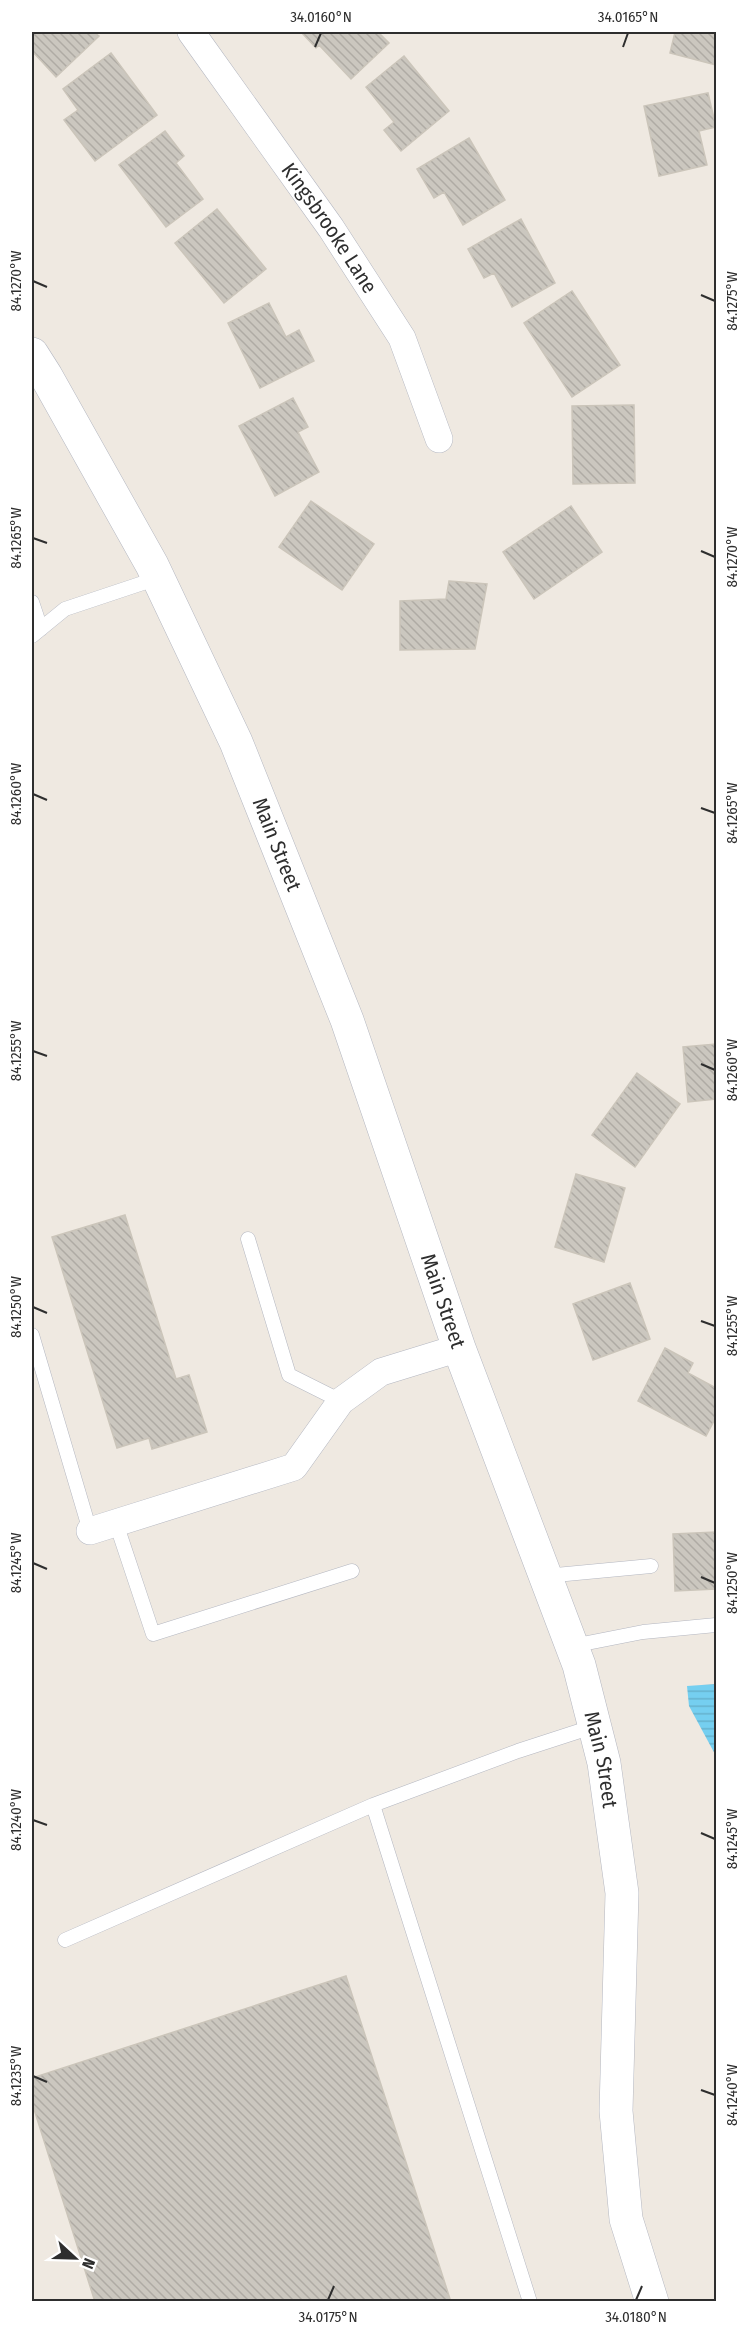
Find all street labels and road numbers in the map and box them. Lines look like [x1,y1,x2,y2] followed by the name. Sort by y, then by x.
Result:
[276,158,383,298] street label: Kingsbrooke Lane
[247,794,307,895] street label: Main Street
[415,1250,471,1352] street label: Main Street
[578,1709,623,1810] street label: Main Street

